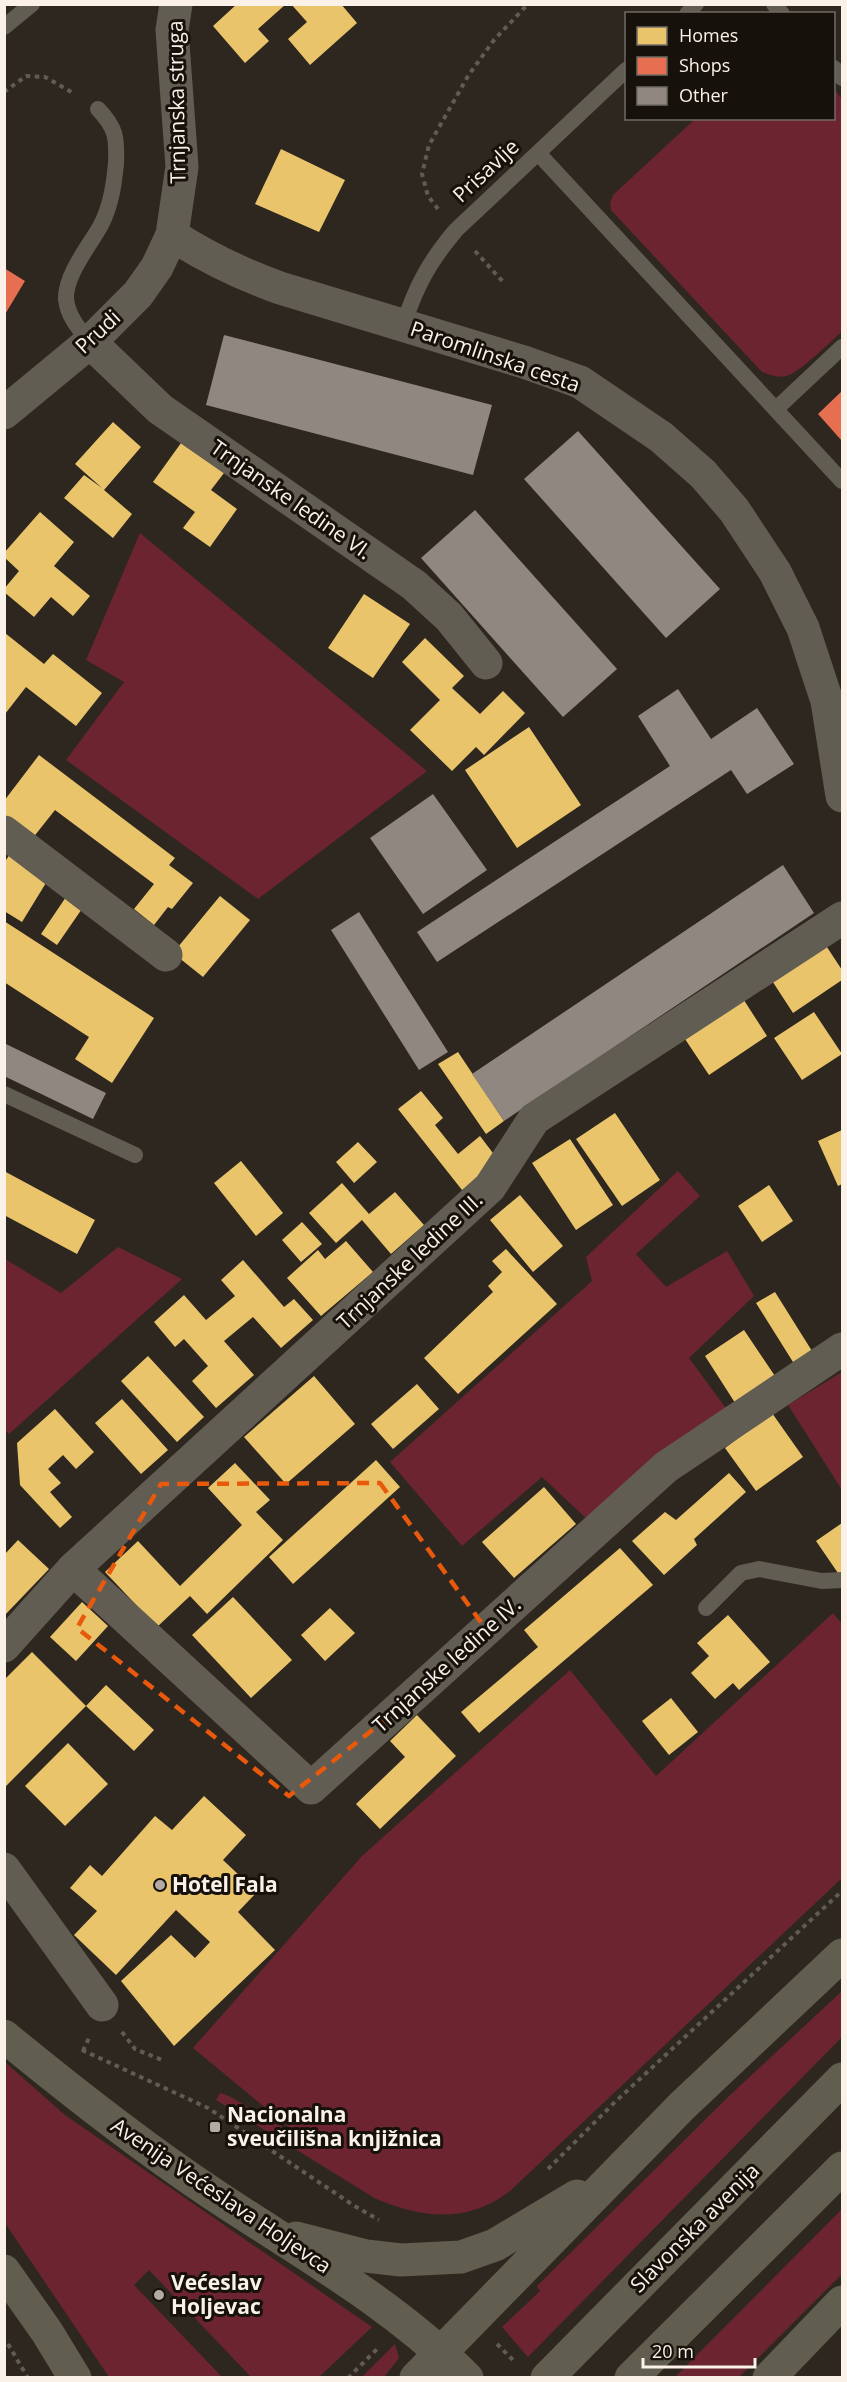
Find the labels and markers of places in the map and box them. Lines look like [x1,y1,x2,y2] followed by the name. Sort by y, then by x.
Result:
[172,1870,278,1898] place label: Hotel Fala
[153,1878,167,1892] marker: Hotel Fala
[227,2100,442,2152] place label: Nacionalna sveučilišna knjižnica
[208,2120,222,2134] marker: Nacionalna sveučilišna knjižnica
[171,2268,262,2320] place label: Većeslav Holjevac
[152,2288,166,2302] marker: Većeslav Holjevac

